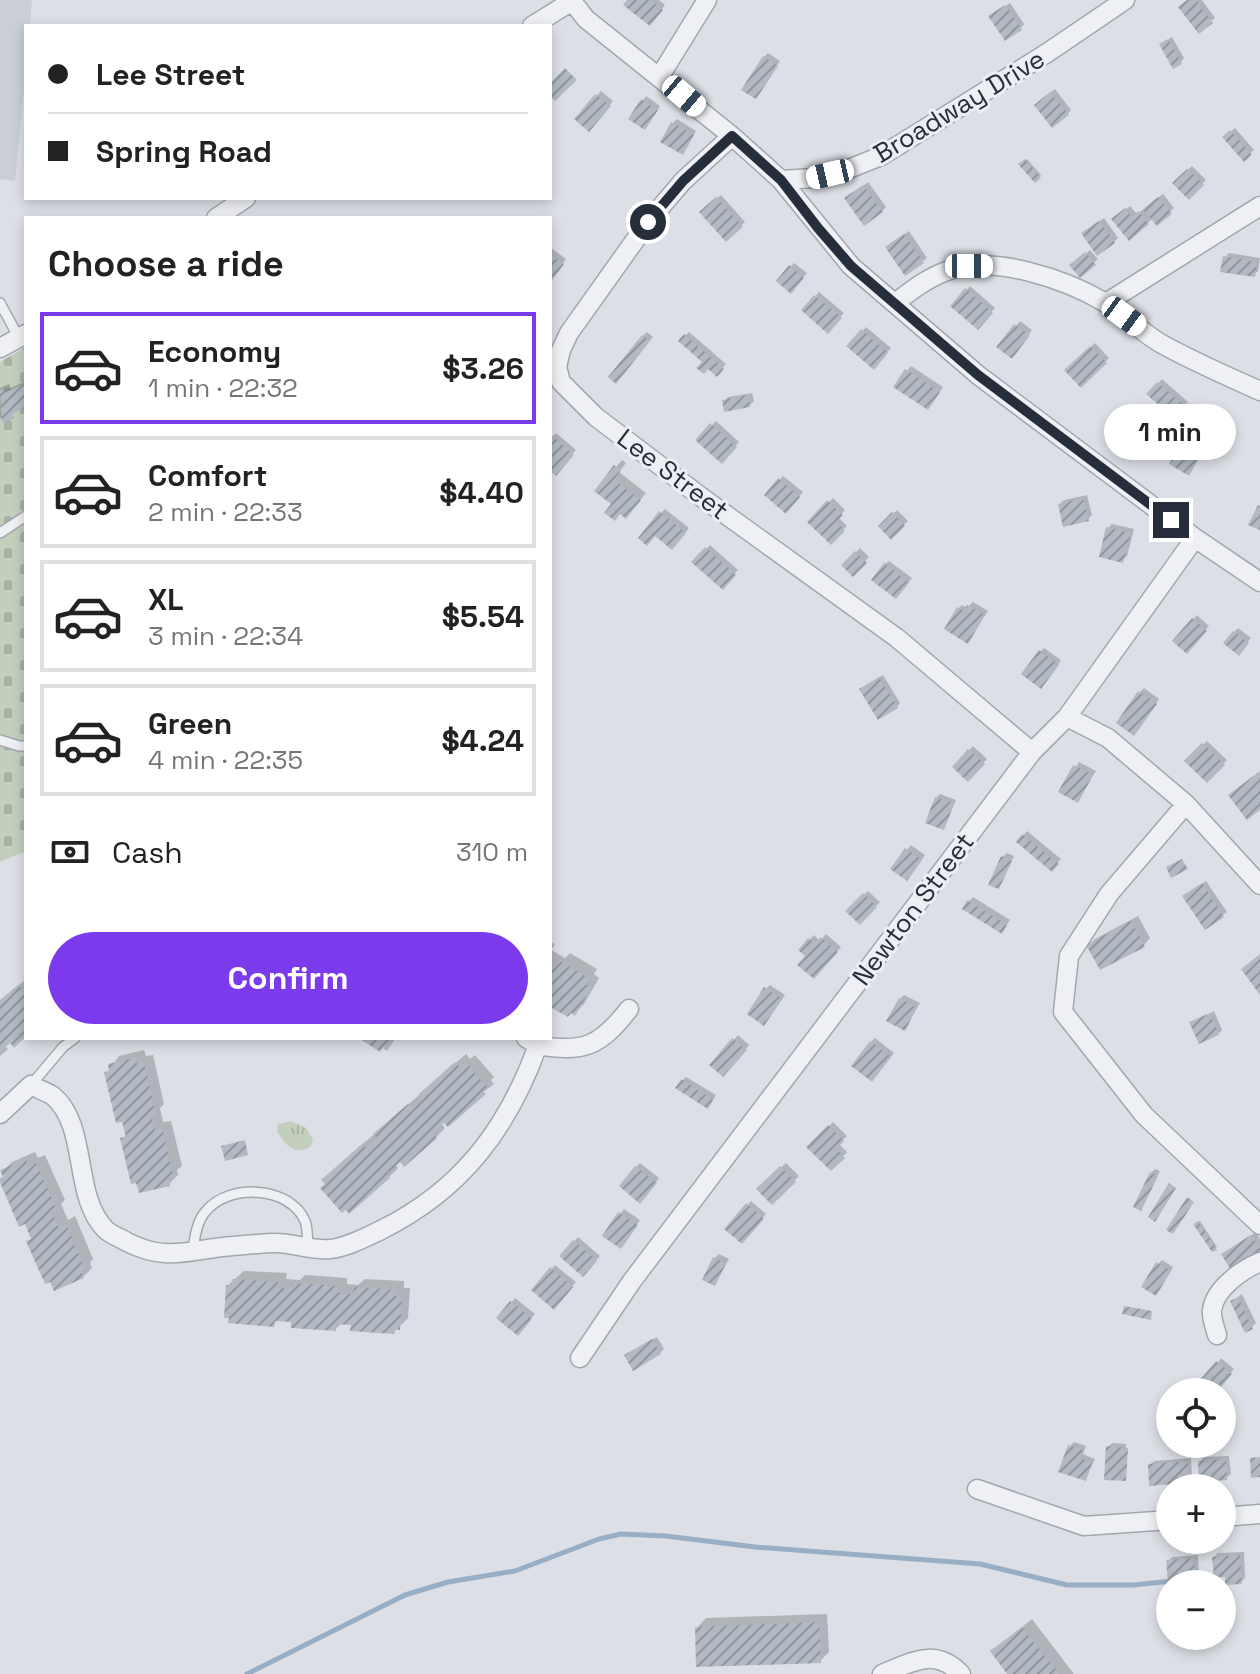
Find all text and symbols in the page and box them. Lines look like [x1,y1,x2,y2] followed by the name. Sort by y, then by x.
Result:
[867,41,1051,171] street label: Broadway Drive
[96,55,246,94] text: Lee Street
[658,71,710,121] car
[96,132,272,171] text: Spring Road
[804,157,856,191] car
[630,204,666,240] route start
[48,241,284,287] text: Choose a ride
[945,254,993,278] car
[1098,292,1150,340] car
[52,332,124,404] icon: car
[148,332,281,371] text: Economy
[442,349,524,388] text: $3.26
[148,371,298,405] text: 1 min · 22:32
[1105,404,1237,460] callout: 1 min
[1138,415,1202,449] text: 1 min
[610,421,736,527] street label: Lee Street
[52,456,124,528] icon: car
[148,456,267,495] text: Comfort
[439,473,524,512] text: $4.40
[148,495,303,529] text: 2 min · 22:33
[1153,502,1189,538] route end
[52,580,124,652] icon: car
[148,580,184,619] text: XL
[442,597,524,636] text: $5.54
[148,619,303,653] text: 3 min · 22:34
[52,704,124,776] icon: car
[148,704,232,743] text: Green
[441,721,524,760] text: $4.24
[148,743,303,777] text: 4 min · 22:35
[844,826,982,992] street label: Newton Street
[48,830,92,874] icon: cash
[112,833,183,872] text: Cash
[456,835,528,869] text: 310 m
[48,932,528,1024] button: Confirm
[1156,1378,1236,1650] map controls
[1156,1378,1236,1458] button: locate
[1156,1474,1236,1554] button: +
[1156,1570,1236,1650] button: −

